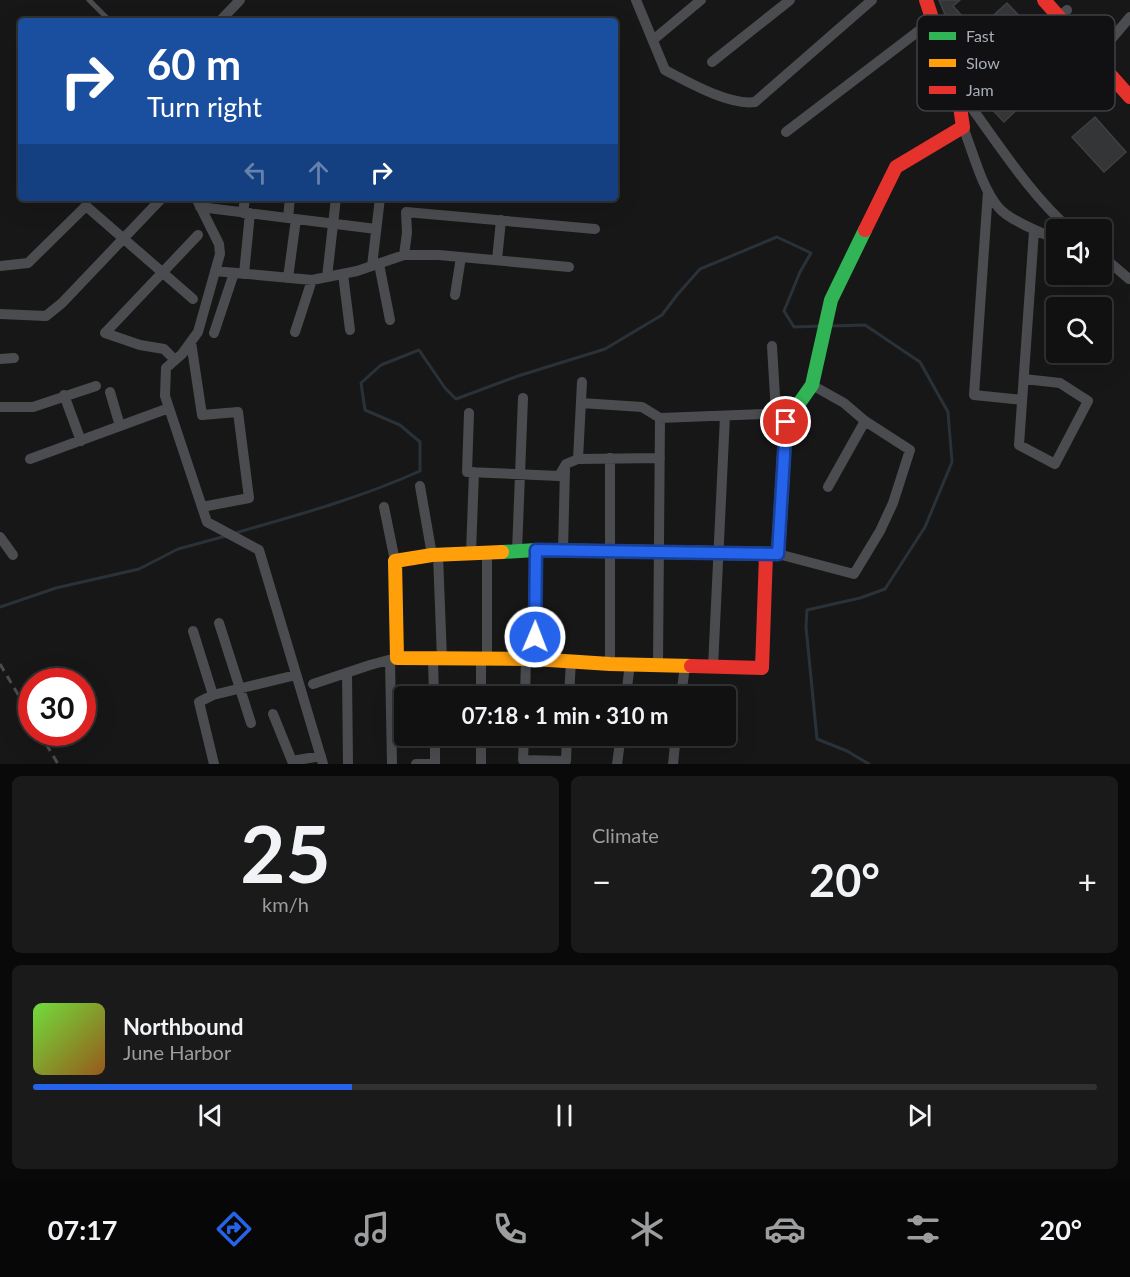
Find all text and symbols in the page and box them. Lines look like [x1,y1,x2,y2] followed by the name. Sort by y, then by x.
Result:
[917,15,1115,111] legend
[966,26,995,45] text: Fast
[147,39,241,89] text: 60 m
[48,42,126,120] icon: right
[966,53,1000,72] text: Slow
[966,80,994,99] text: Jam
[147,90,262,123] text: Turn right
[239,156,272,189] icon: left
[302,156,335,189] icon: ahead
[365,156,398,189] icon: right
[1046,219,1112,363] map controls
[1046,219,1112,285] button: sound
[1046,297,1112,363] button: search
[760,396,811,447] pin
[769,405,802,438] icon: arrive
[503,605,567,669] position arrow
[18,668,96,746] speed limit sign: 30
[462,702,668,729] text: 07:18 · 1 min · 310 m
[240,806,331,900] text: 25
[592,823,659,847] text: Climate
[809,853,880,907] text: 20°
[592,861,611,901] text: −
[1078,861,1097,901] text: +
[262,892,309,916] text: km/h
[123,1013,243,1040] text: Northbound
[123,1040,231,1064] text: June Harbor
[194,1099,227,1132] icon: previous
[548,1099,581,1132] icon: pause
[903,1099,936,1132] icon: next
[213,1208,255,1250] icon: directions
[351,1208,393,1250] icon: music
[489,1208,531,1250] icon: phone
[626,1208,668,1250] icon: climate
[764,1208,806,1250] icon: car
[902,1208,944,1250] icon: filters
[48,1213,117,1246] text: 07:17
[1039,1213,1082,1246] text: 20°

